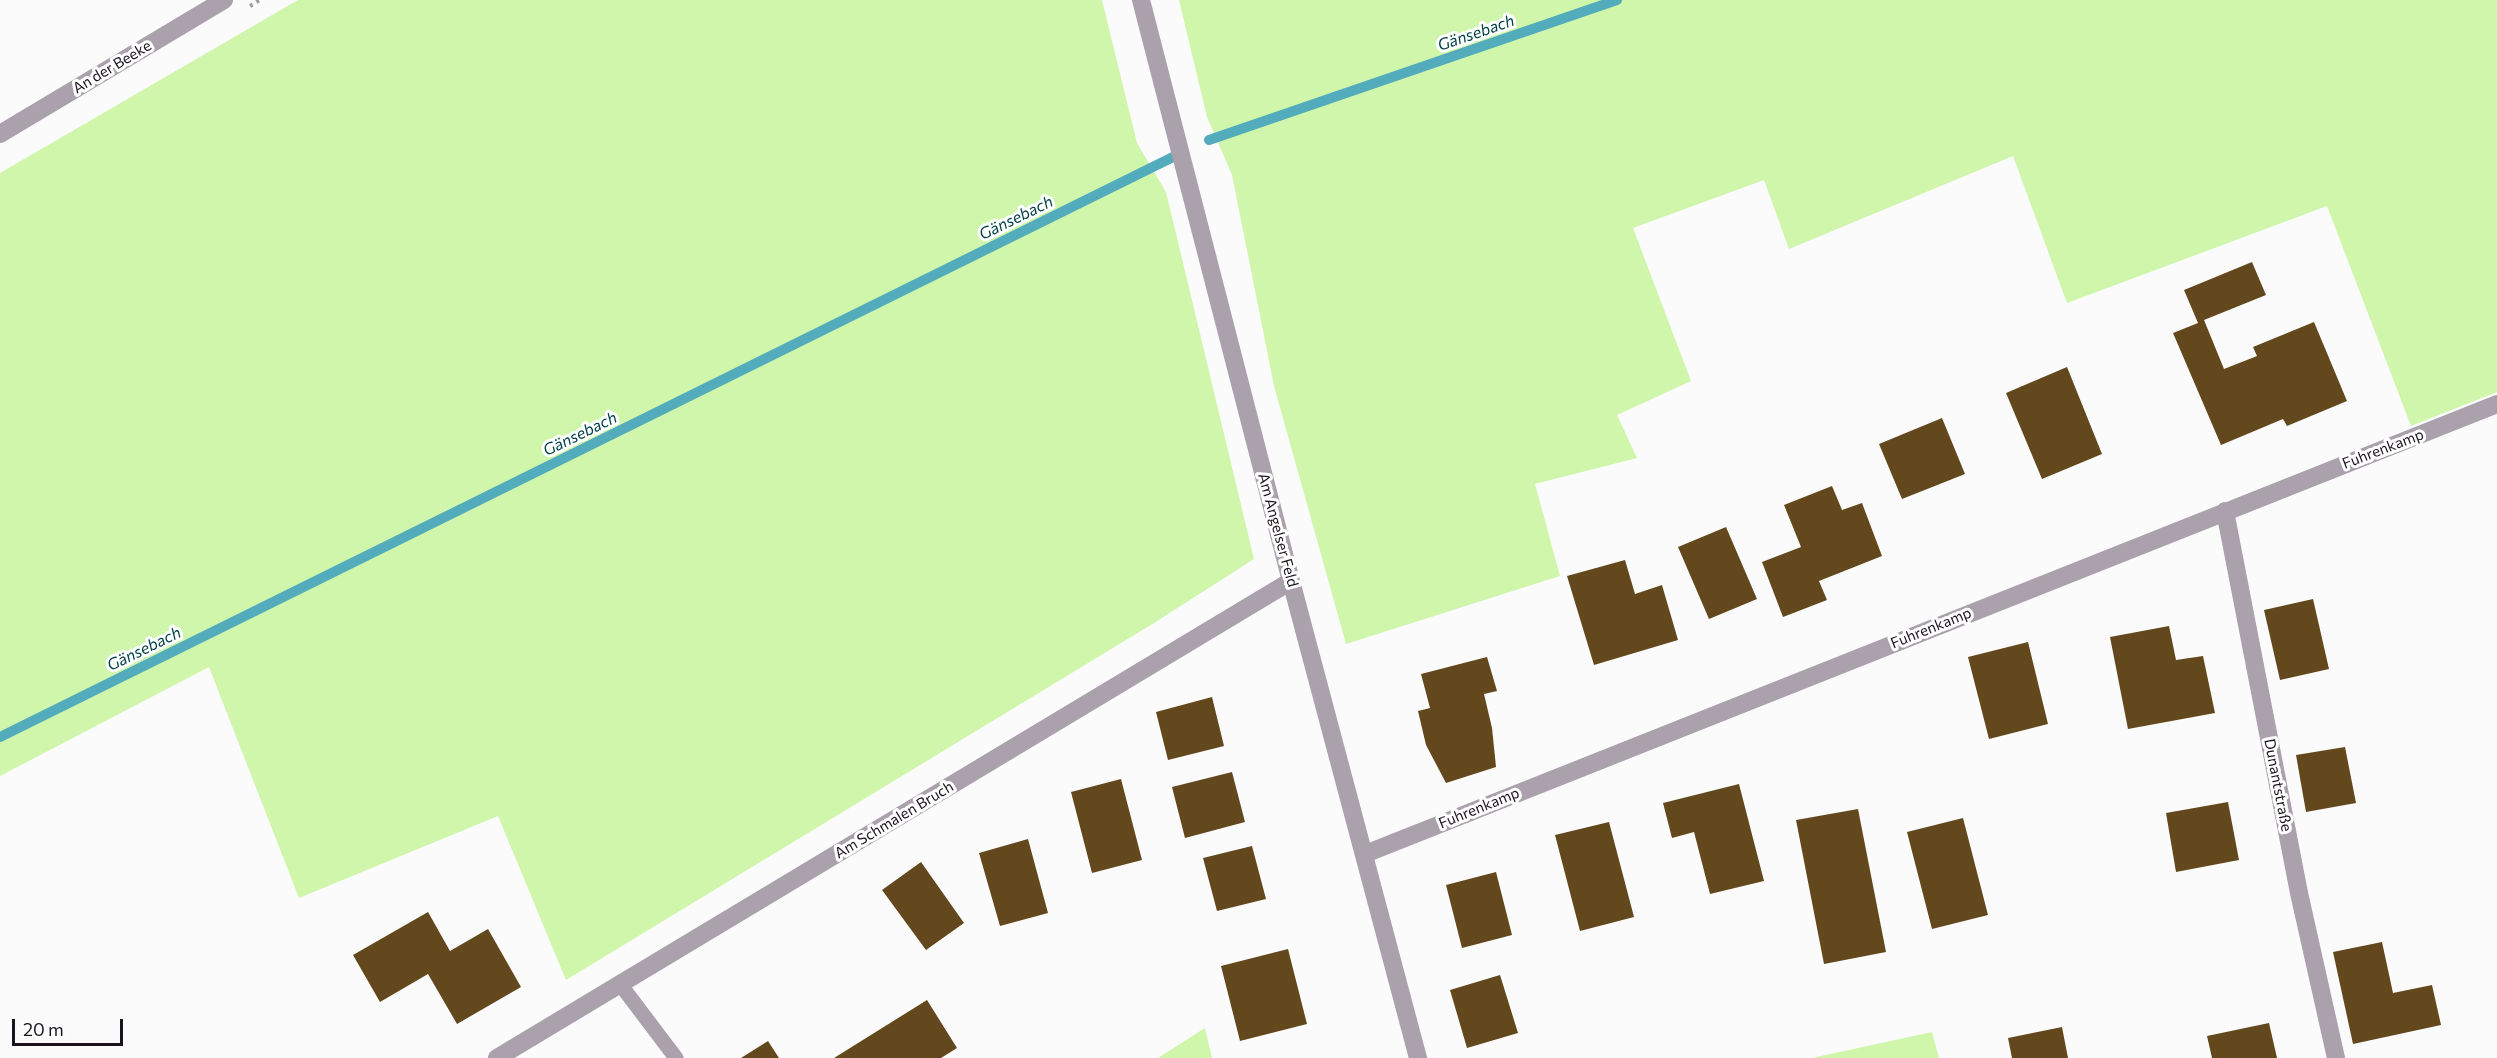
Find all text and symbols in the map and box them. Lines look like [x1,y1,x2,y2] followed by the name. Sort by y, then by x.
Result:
[1435,11,1517,55] water label: Gänsebach
[69,37,155,97] street label: An der Beeke
[976,192,1056,244] water label: Gänsebach
[540,408,620,460] water label: Gänsebach
[2340,425,2426,473] street label: Fuhrenkamp
[1254,471,1302,589] street label: Am Angelser Feld
[1888,604,1974,652] street label: Fuhrenkamp
[104,623,184,675] water label: Gänsebach
[2260,737,2296,833] street label: Dunantstraße
[831,777,957,863] street label: Am Schmalen Bruch
[1436,784,1522,832] street label: Fuhrenkamp
[15,1007,126,1045] scale bar
[23,1018,64,1040] text: 20 m

